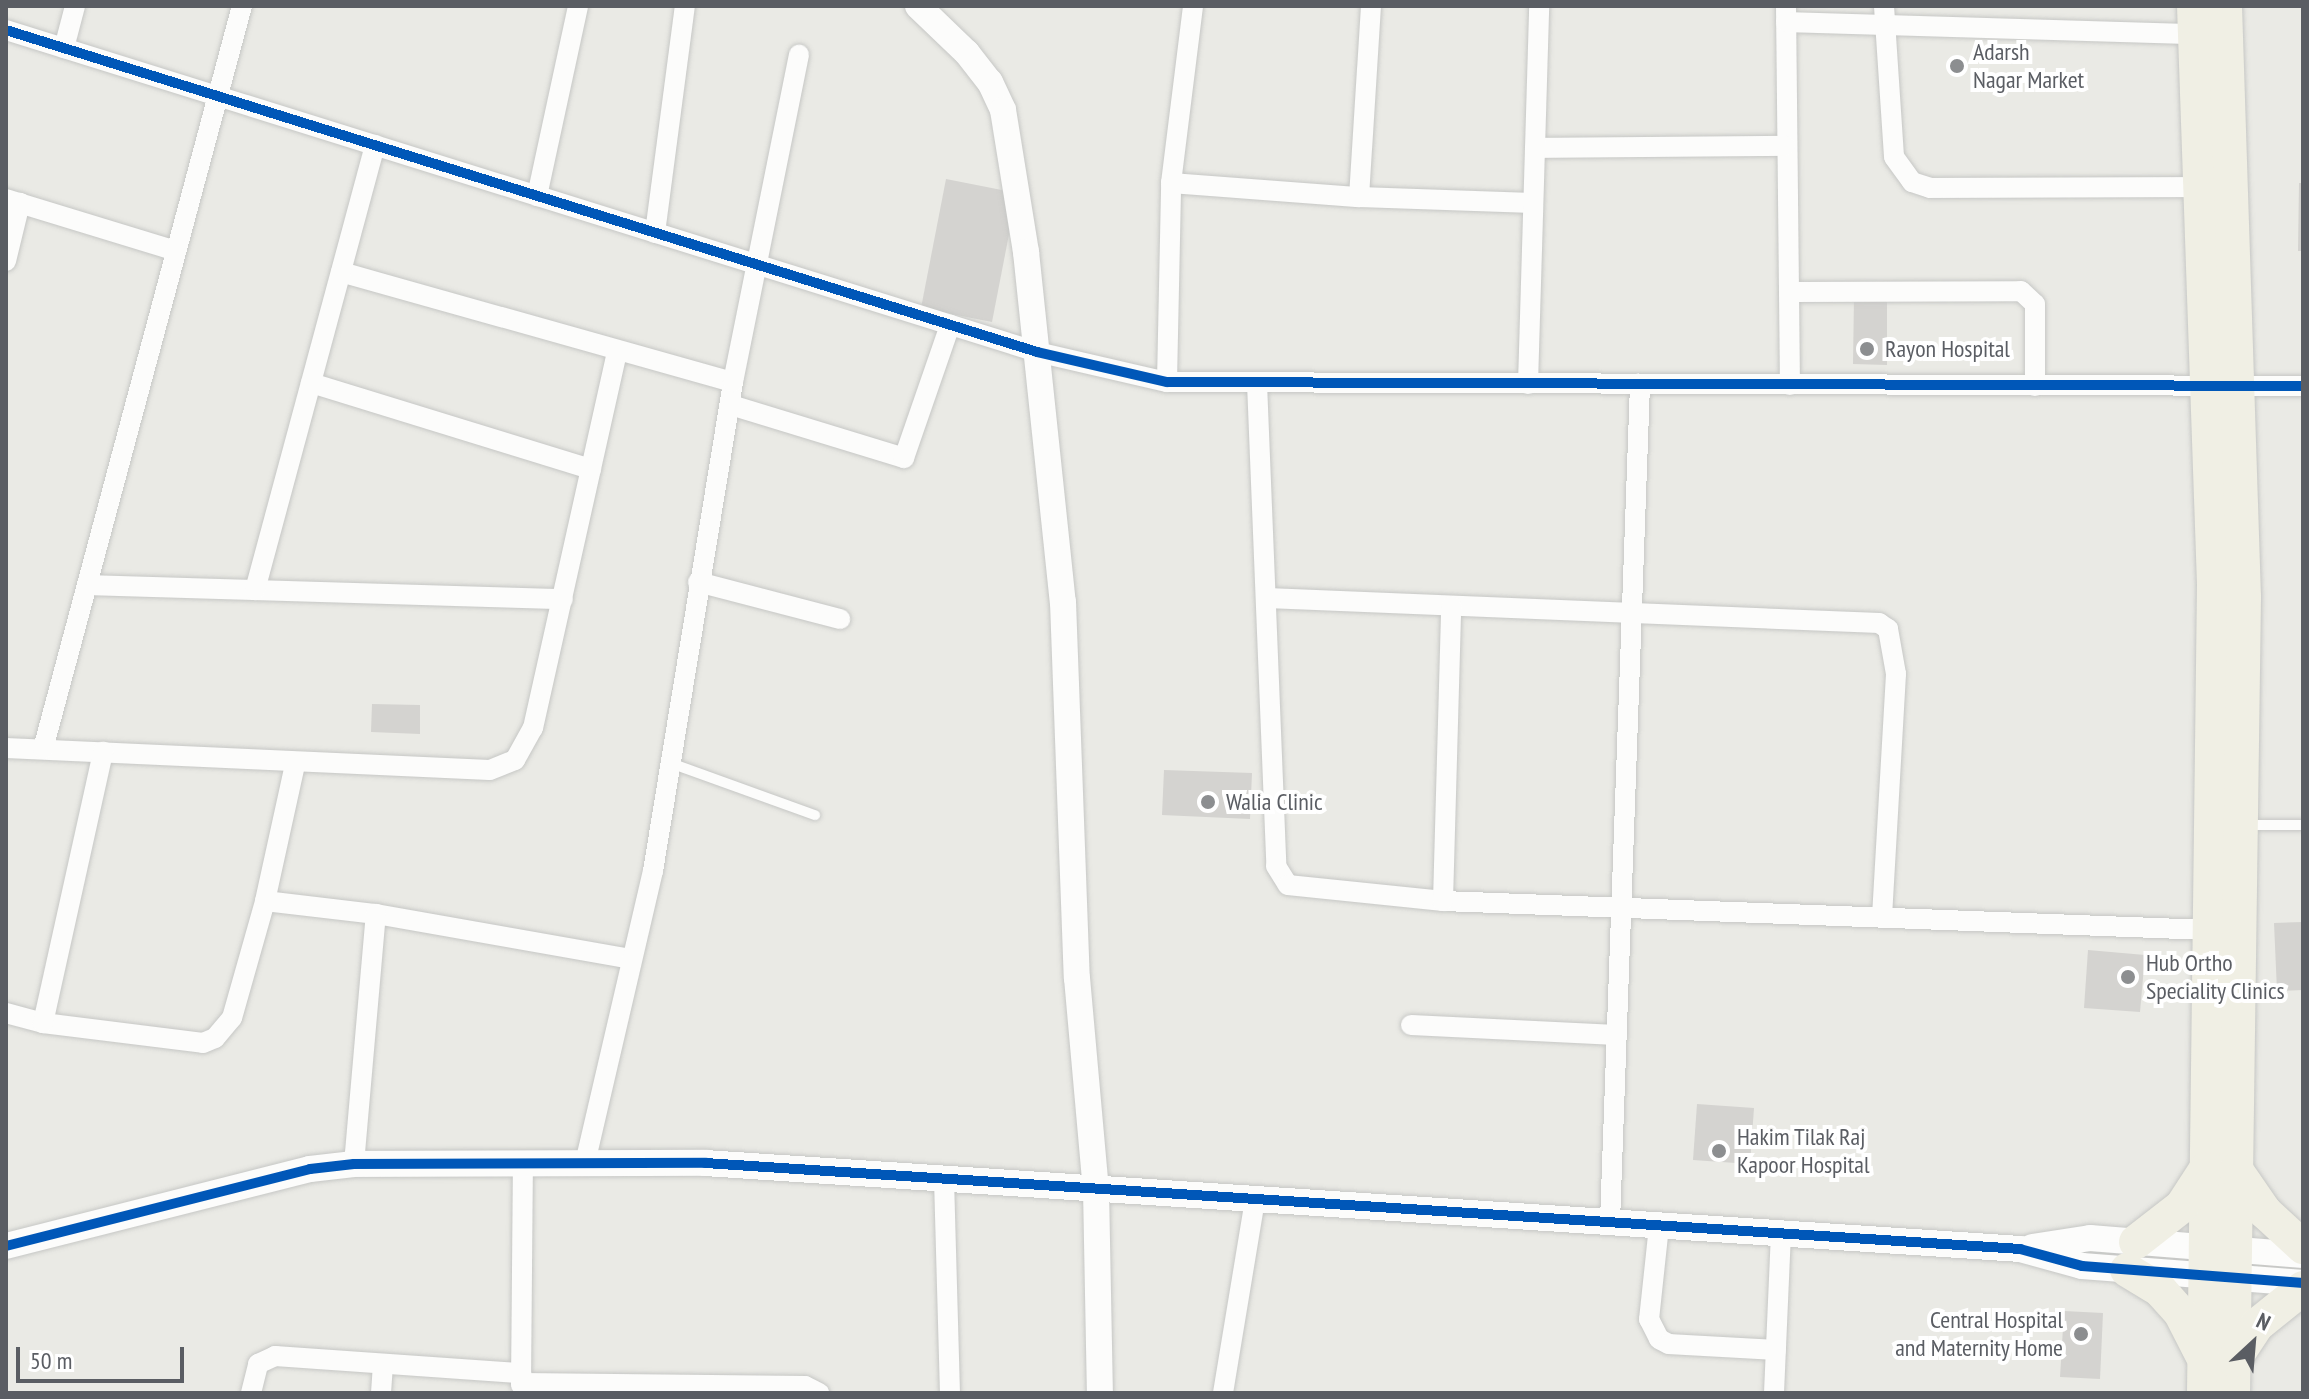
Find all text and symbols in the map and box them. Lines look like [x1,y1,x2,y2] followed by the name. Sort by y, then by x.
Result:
[1973,38,2084,94] place label: Adarsh Nagar Market
[1948,57,1966,75] marker: Adarsh Nagar Market
[1885,335,2010,363] place label: Rayon Hospital
[1856,338,1878,360] marker: Rayon Hospital
[1226,788,1322,816] place label: Walia Clinic
[1197,791,1219,813] marker: Walia Clinic
[2146,949,2285,1005] place label: Hub Ortho Speciality Clinics
[2117,966,2139,988] marker: Hub Ortho Speciality Clinics
[1737,1123,1870,1179] place label: Hakim Tilak Raj Kapoor Hospital
[1708,1140,1730,1162] marker: Hakim Tilak Raj Kapoor Hospital
[2213,1303,2293,1383] north arrow
[1895,1306,2063,1362] place label: Central Hospital and Maternity Home
[2252,1306,2275,1337] text: N
[2070,1323,2092,1345] marker: Central Hospital and Maternity Home
[20,1331,188,1381] scale bar
[30,1345,72,1376] text: 50 m

